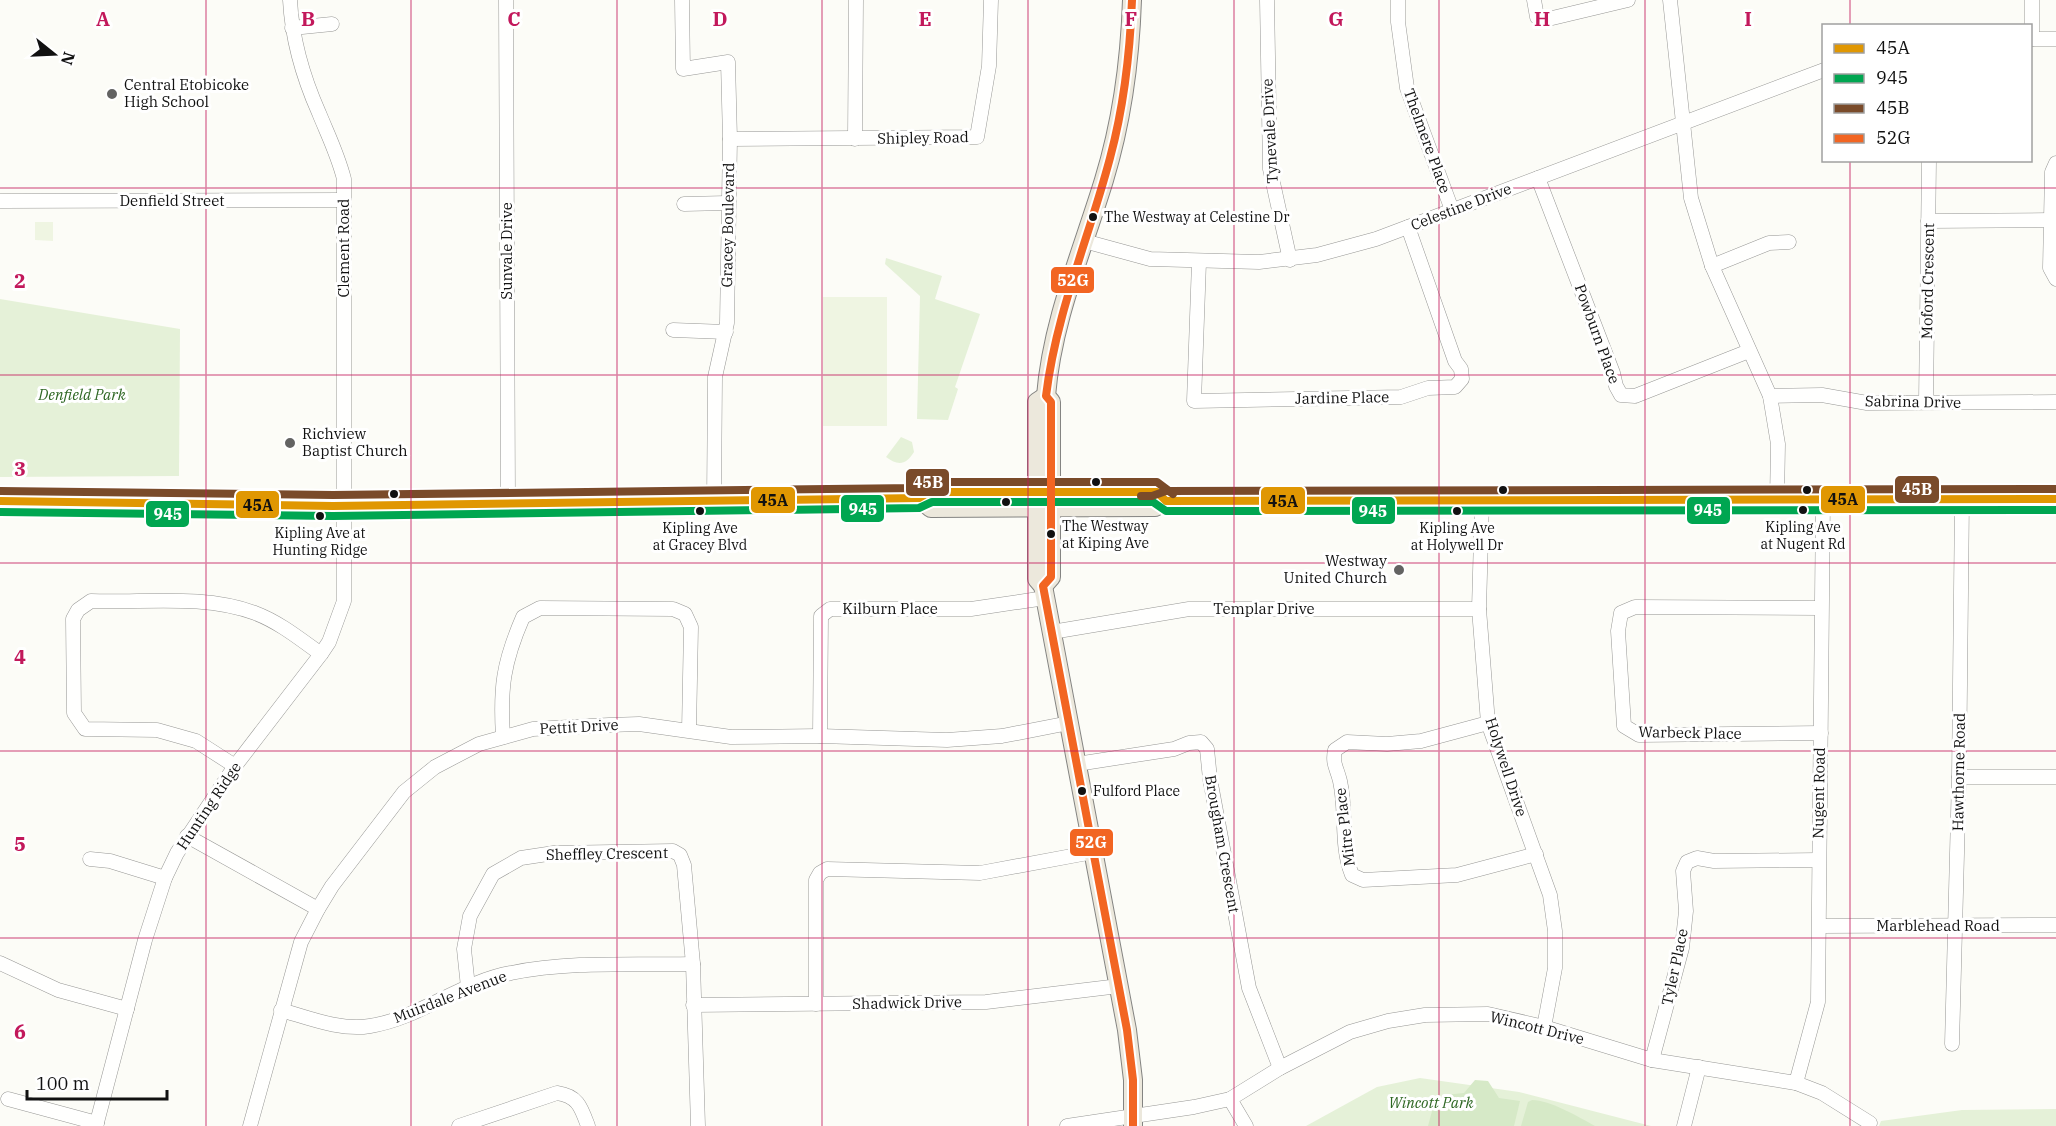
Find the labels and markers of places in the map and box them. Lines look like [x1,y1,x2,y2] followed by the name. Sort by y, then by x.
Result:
[124,75,249,111] place label: Central Etobicoke High School
[105,87,119,101] marker: Central Etobicoke High School
[1104,208,1290,226] place label: The Westway at Celestine Dr
[1087,211,1099,223] marker: The Westway at Celestine Dr
[302,424,408,460] place label: Richview Baptist Church
[283,436,297,450] marker: Richview Baptist Church
[1090,476,1102,488] unlabelled marker
[1497,484,1509,496] unlabelled marker
[1801,484,1813,496] unlabelled marker
[388,488,400,500] unlabelled marker
[1000,496,1012,508] unlabelled marker
[1797,504,1809,516] marker: Kipling Ave at Nugent Rd
[694,505,706,517] marker: Kipling Ave at Gracey Blvd
[1451,505,1463,517] marker: Kipling Ave at Holywell Dr
[314,510,326,522] marker: Kipling Ave at Hunting Ridge
[1062,517,1149,552] place label: The Westway at Kiping Ave
[1760,518,1846,553] place label: Kipling Ave at Nugent Rd
[653,519,748,554] place label: Kipling Ave at Gracey Blvd
[1411,519,1504,554] place label: Kipling Ave at Holywell Dr
[272,524,368,559] place label: Kipling Ave at Hunting Ridge
[1045,528,1057,540] marker: The Westway at Kiping Ave
[1283,551,1387,587] place label: Westway United Church
[1392,563,1406,577] marker: Westway United Church
[1093,782,1180,800] place label: Fulford Place
[1076,785,1088,797] marker: Fulford Place

